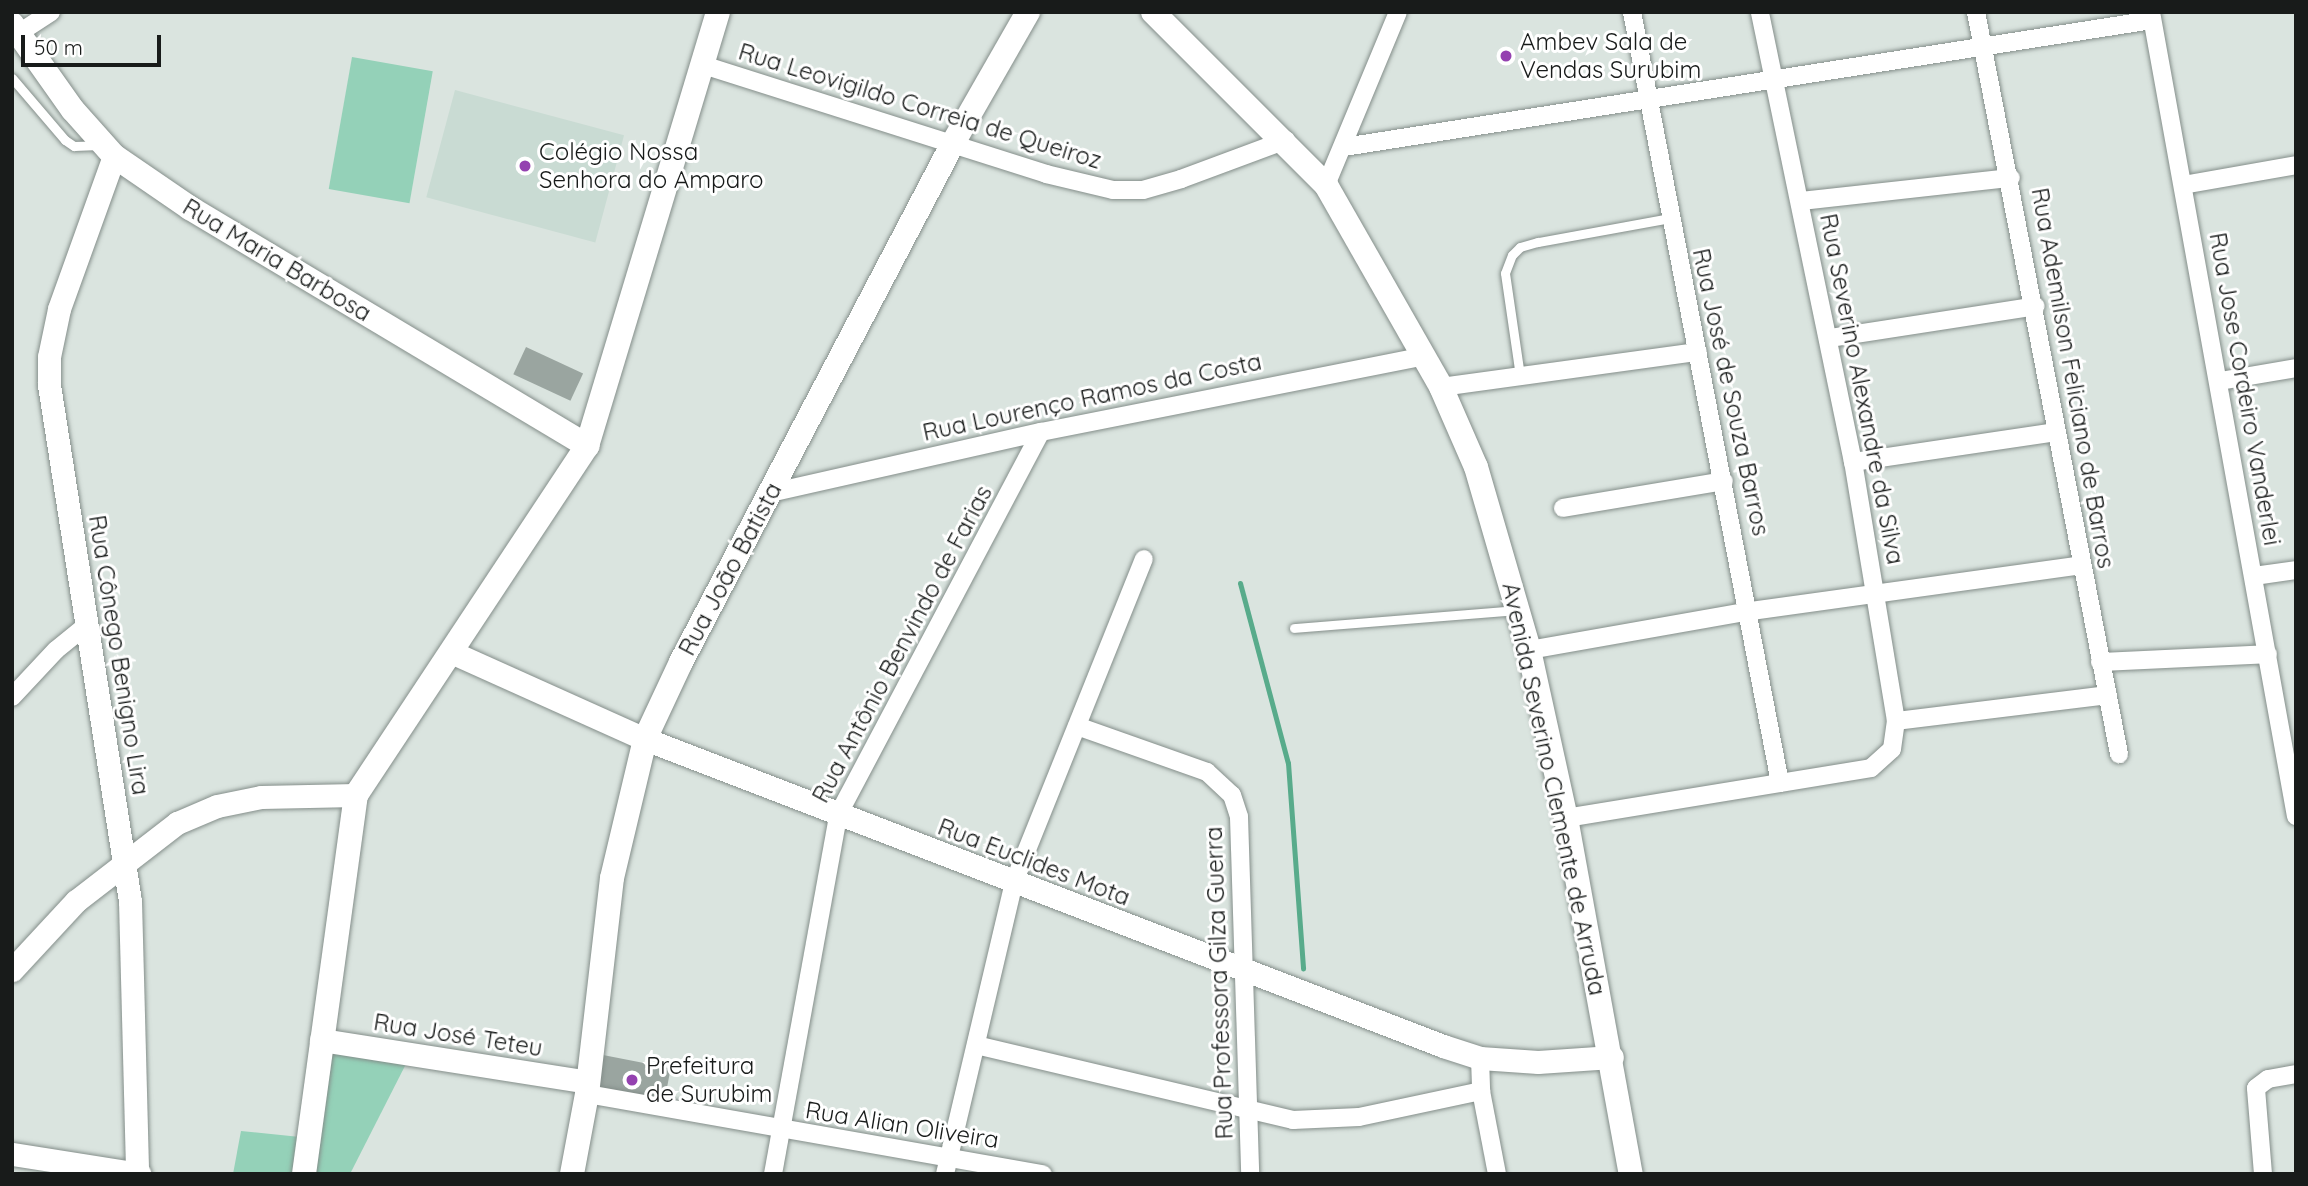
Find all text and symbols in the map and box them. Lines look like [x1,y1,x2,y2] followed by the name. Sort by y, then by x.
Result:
[24,21,164,65] scale bar
[1520,28,1701,84] place label: Ambev Sala de Vendas Surubim
[34,34,83,60] text: 50 m
[735,37,1105,175] street label: Rua Leovigildo Correia de Queiroz
[1498,48,1514,64] marker: Ambev Sala de Vendas Surubim
[539,138,763,194] place label: Colégio Nossa Senhora do Amparo
[517,158,533,174] marker: Colégio Nossa Senhora do Amparo
[2025,185,2121,571] street label: Rua Ademilson Feliciano de Barros
[177,192,377,328] street label: Rua Maria Barbosa
[1814,211,1910,567] street label: Rua Severino Alexandre da Silva
[2203,230,2287,548] street label: Rua Jose Cordeiro Vanderlei
[1686,246,1776,538] street label: Rua José de Souza Barros
[920,347,1264,447] street label: Rua Lourenço Ramos da Costa
[672,478,788,660] street label: Rua João Batista
[806,480,998,808] street label: Rua Antônio Benvindo de Farias
[83,513,155,797] street label: Rua Cônego Benigno Lira
[1496,580,1612,998] street label: Avenida Severino Clemente de Arruda
[934,812,1134,912] street label: Rua Euclides Mota
[1199,826,1239,1140] street label: Rua Professora Gilza Guerra
[372,1007,544,1063] street label: Rua José Teteu
[646,1052,772,1108] place label: Prefeitura de Surubim
[624,1072,640,1088] marker: Prefeitura de Surubim
[803,1095,1001,1155] street label: Rua Alian Oliveira

